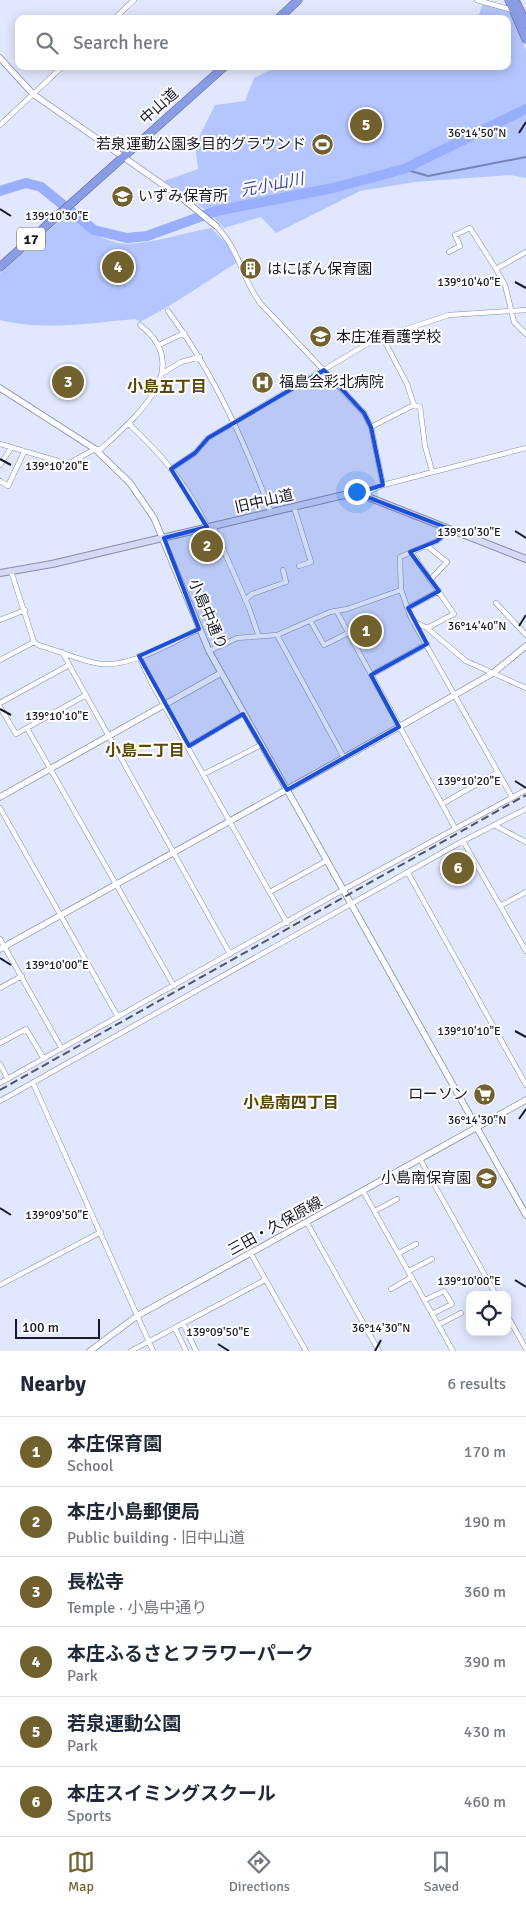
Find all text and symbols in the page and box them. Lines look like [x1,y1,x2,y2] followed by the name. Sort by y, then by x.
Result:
[15,15,511,70] search box
[33,29,61,57] icon: search
[73,31,169,55] text: Search here
[136,84,182,128] street label: 中山道
[350,106,382,144] pin: 5
[448,126,506,141] text: 36°14'50"N
[310,132,334,156] sports icon: 若泉運動公園多目的グラウンド
[96,135,306,153] place label: 若泉運動公園多目的グラウンド
[239,169,307,201] water label: 元小山川
[110,184,134,208] school or university icon: いずみ保育所
[138,187,228,205] place label: いずみ保育所
[25,209,89,224] text: 139°10'30"E
[17,228,45,250] road number: 17
[102,248,134,286] pin: 4
[239,257,263,281] building icon: はにぽん保育園
[267,260,372,278] place label: はにぽん保育園
[437,275,501,290] text: 139°10'40"E
[308,325,332,349] school or university icon: 本庄准看護学校
[336,328,441,346] place label: 本庄准看護学校
[52,363,84,401] pin: 3
[251,370,275,394] hospital icon: 福島会彩北病院
[279,373,384,391] place label: 福島会彩北病院
[127,377,207,397] district label: 小島五丁目
[25,459,89,474] text: 139°10'20"E
[344,479,370,505] your location
[233,485,295,517] street label: 旧中山道
[437,525,501,540] text: 139°10'30"E
[191,527,223,565] pin: 2
[185,576,231,652] street label: 小島中通り
[350,612,382,650] pin: 1
[448,619,506,634] text: 36°14'40"N
[25,709,89,724] text: 139°10'10"E
[105,741,185,761] district label: 小島二丁目
[437,774,501,789] text: 139°10'20"E
[442,849,474,887] pin: 6
[25,958,89,973] text: 139°10'00"E
[437,1024,501,1039] text: 139°10'10"E
[472,1082,496,1106] supermarket icon: ローソン
[408,1085,468,1103] place label: ローソン
[243,1093,339,1113] district label: 小島南四丁目
[448,1113,506,1128] text: 36°14'30"N
[475,1166,499,1190] school or university icon: 小島南保育園
[381,1169,471,1187] place label: 小島南保育園
[225,1193,325,1259] street label: 三田・久保原線
[25,1208,89,1223] text: 139°09'50"E
[437,1274,501,1289] text: 139°10'00"E
[466,1291,511,1336] map controls
[466,1291,511,1336] button: locate
[15,1316,100,1339] scale bar
[22,1319,59,1336] text: 100 m
[352,1321,410,1336] text: 36°14'30"N
[186,1325,250,1340] text: 139°09'50"E
[20,1371,86,1397] text: Nearby
[447,1374,506,1394] text: 6 results
[67,1432,162,1456] text: 本庄保育園
[32,1442,40,1462] text: 1
[464,1442,506,1462] text: 170 m
[67,1456,113,1476] text: School
[67,1500,200,1524] text: 本庄小島郵便局
[32,1512,40,1532] text: 2
[464,1512,506,1532] text: 190 m
[67,1528,245,1548] text: Public building · 旧中山道
[67,1570,124,1594] text: 長松寺
[32,1582,40,1602] text: 3
[464,1582,506,1602] text: 360 m
[67,1598,207,1618] text: Temple · 小島中通り
[67,1642,314,1666] text: 本庄ふるさとフラワーパーク
[32,1652,40,1672] text: 4
[464,1652,506,1672] text: 390 m
[67,1666,98,1686] text: Park
[67,1712,181,1736] text: 若泉運動公園
[32,1722,40,1742] text: 5
[464,1722,506,1742] text: 430 m
[67,1736,98,1756] text: Park
[67,1782,276,1806] text: 本庄スイミングスクール
[32,1792,40,1812] text: 6
[464,1792,506,1812] text: 460 m
[67,1806,112,1826] text: Sports
[67,1848,95,1895] tab: Map
[229,1848,290,1895] tab: Directions
[424,1848,459,1895] tab: Saved

